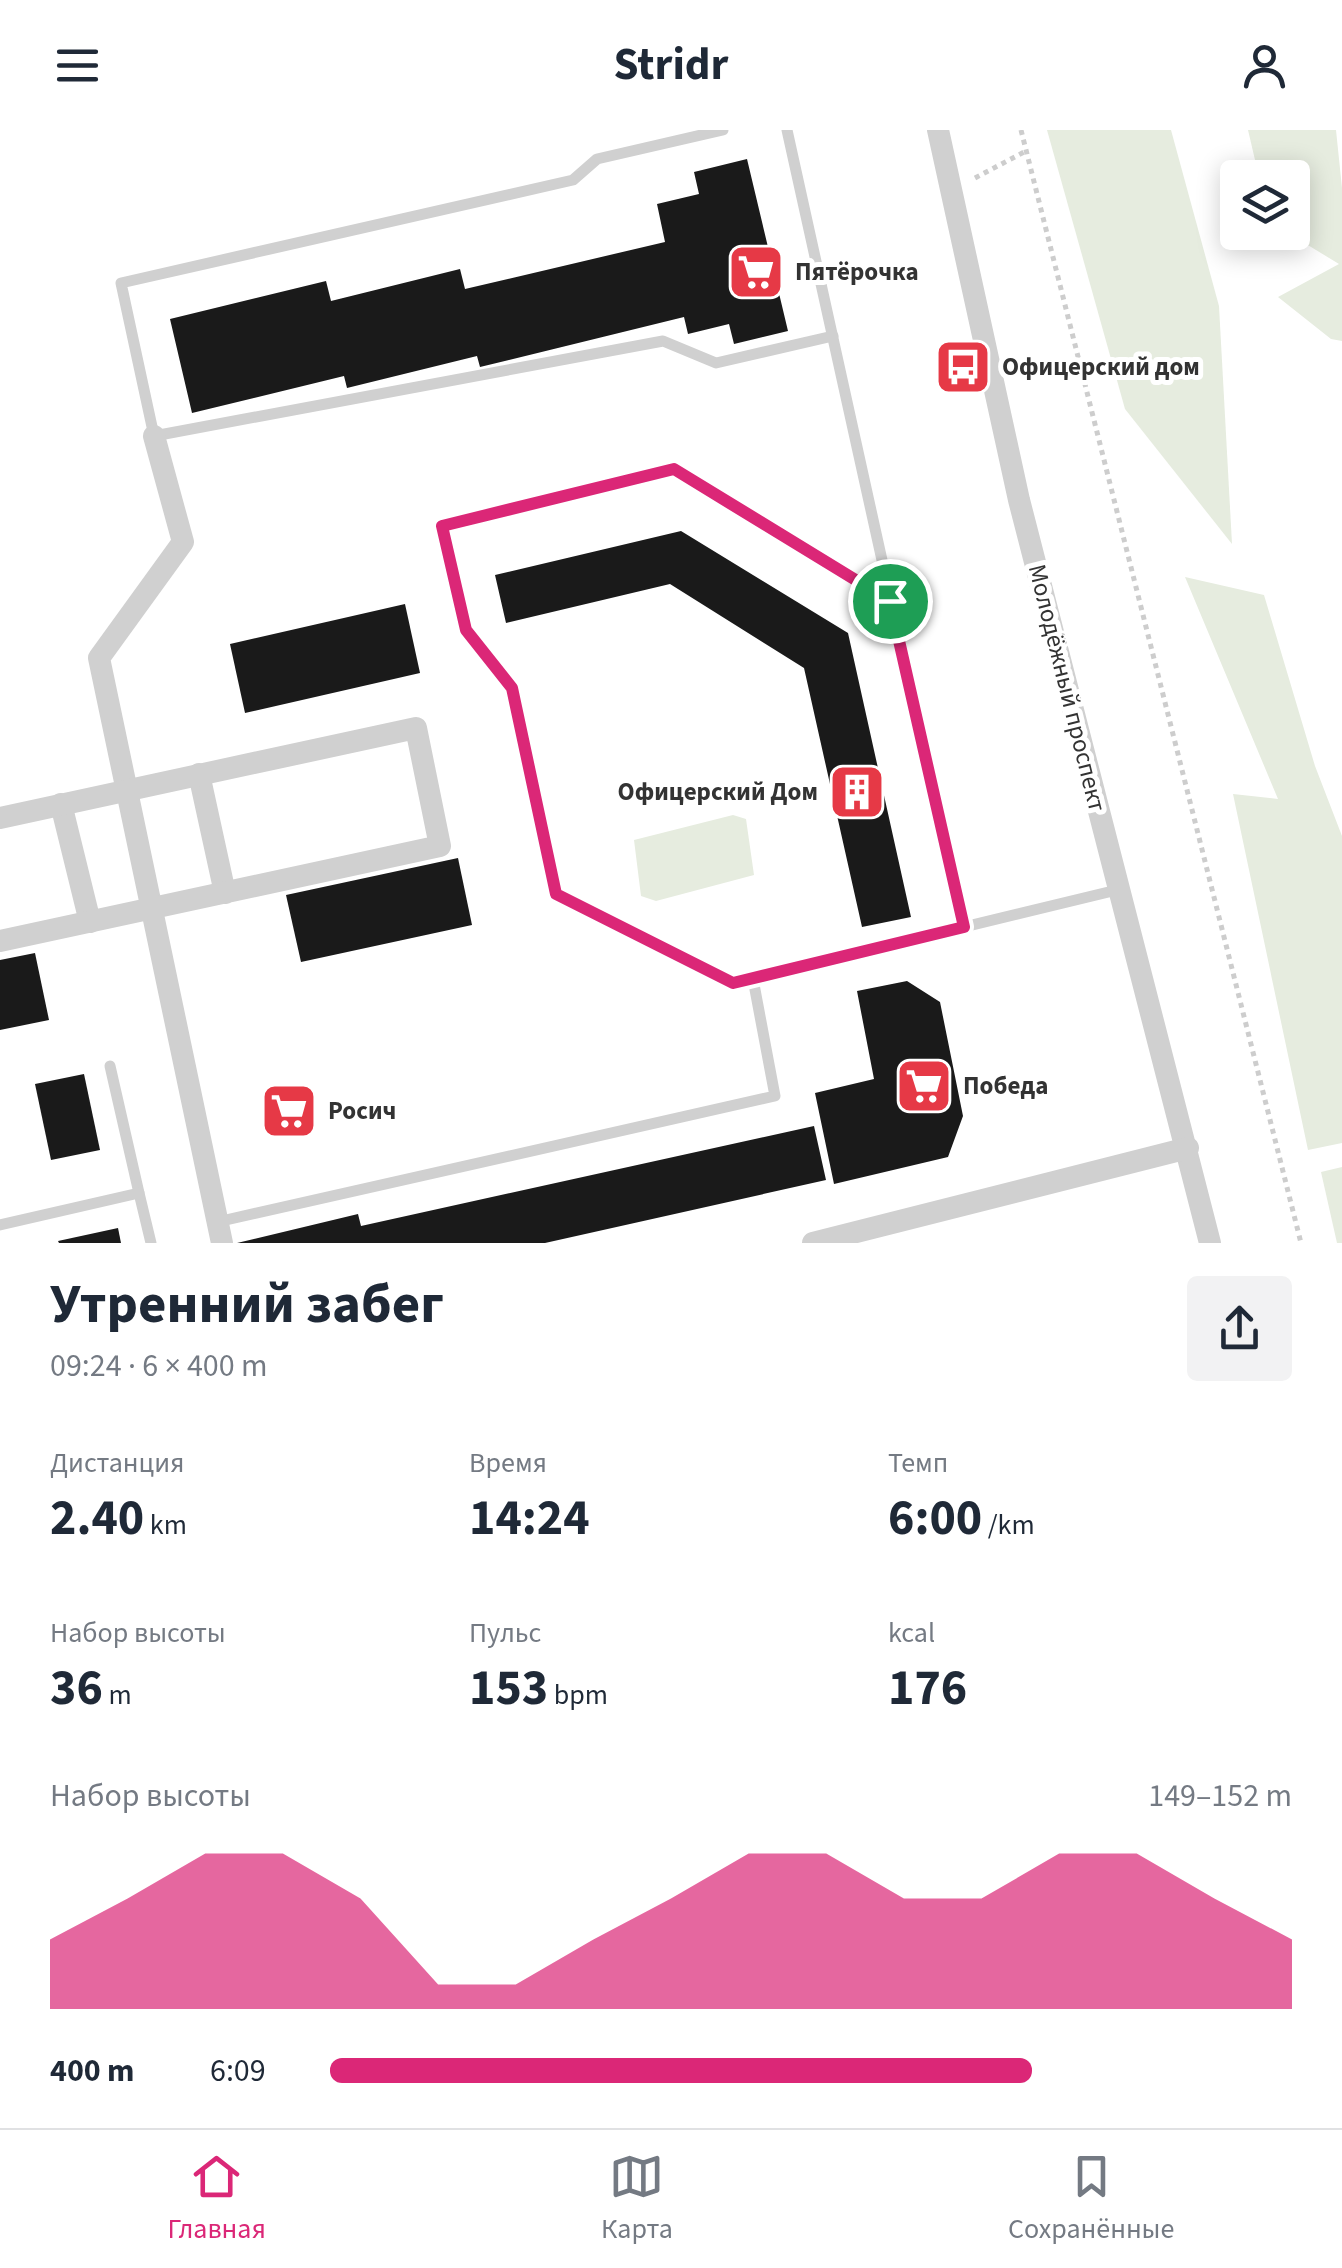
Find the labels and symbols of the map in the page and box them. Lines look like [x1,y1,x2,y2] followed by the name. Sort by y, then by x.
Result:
[726,242,786,302] supermarket icon: Пятёрочка
[795,254,919,290] place label: Пятёрочка
[933,337,993,397] bus stop icon: Офицерский дом
[1002,349,1200,385] place label: Офицерский дом
[848,559,933,644] pin
[1019,561,1115,815] street label: Молодёжный проспект
[827,762,887,822] building icon: Офицерский Дом
[618,774,818,810] place label: Офицерский Дом
[894,1056,954,1116] supermarket icon: Победа
[963,1068,1048,1104] place label: Победа
[259,1081,319,1141] supermarket icon: Росич
[328,1093,396,1129] place label: Росич

